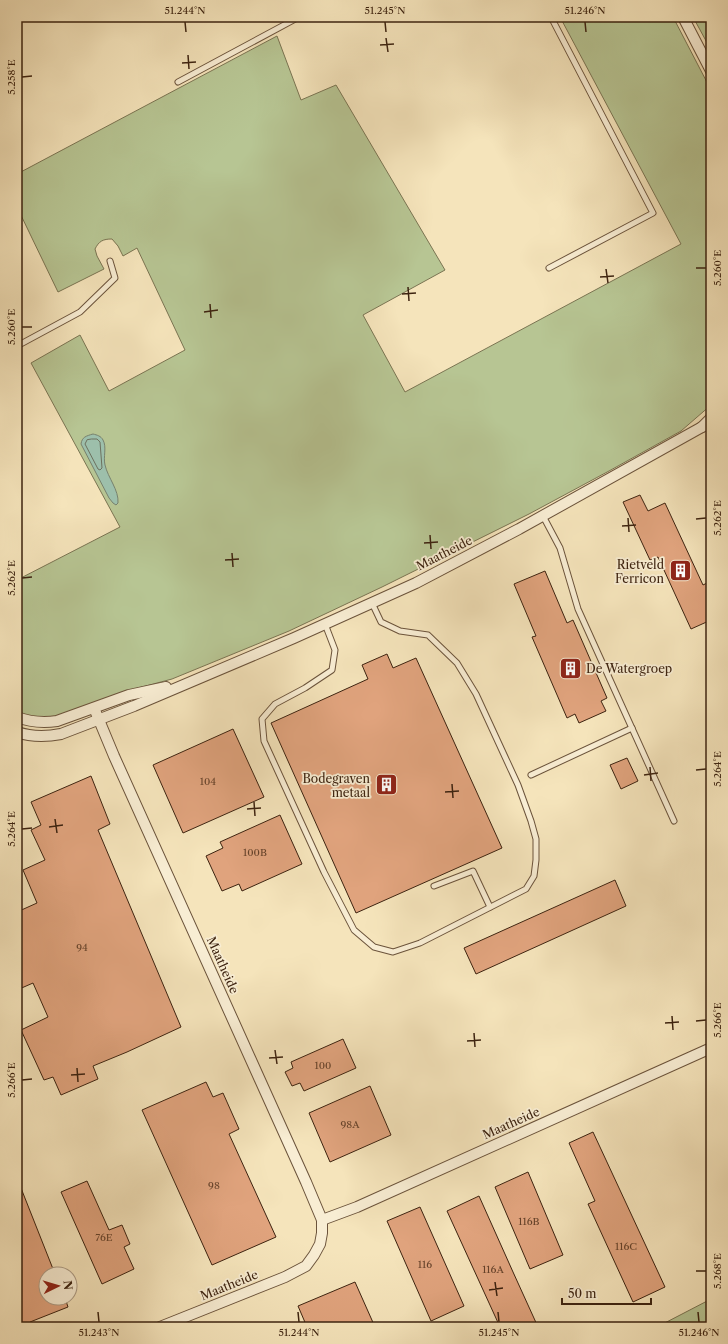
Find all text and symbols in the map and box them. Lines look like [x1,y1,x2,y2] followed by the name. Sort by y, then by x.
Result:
[164,4,206,17] text: 51.244°N
[365,4,405,17] text: 51.245°N
[564,4,606,17] text: 51.246°N
[5,59,18,95] text: 5.258°E
[711,250,724,286] text: 5.260°E
[5,309,18,345] text: 5.260°E
[711,500,724,536] text: 5.262°E
[413,532,475,573] street label: Maatheide
[615,557,665,586] place label: Rietveld Ferricon
[667,558,693,584] building icon: Rietveld Ferricon
[5,560,18,596] text: 5.262°E
[557,655,583,681] building icon: De Watergroep
[586,661,672,676] place label: De Watergroep
[711,751,724,787] text: 5.264°E
[302,771,370,800] place label: Bodegraven metaal
[373,772,399,798] building icon: Bodegraven metaal
[200,775,216,788] house number: 104
[5,811,18,847] text: 5.264°E
[243,846,267,859] house number: 100B
[204,934,242,996] street label: Maatheide
[76,941,88,954] house number: 94
[711,1002,724,1038] text: 5.266°E
[315,1059,331,1072] house number: 100
[5,1062,18,1098] text: 5.266°E
[480,1104,542,1142] street label: Maatheide
[340,1118,360,1131] house number: 98A
[208,1179,220,1192] house number: 98
[518,1215,540,1228] house number: 116B
[95,1231,113,1244] house number: 76E
[615,1240,637,1253] house number: 116C
[711,1253,724,1289] text: 5.268°E
[418,1258,432,1271] house number: 116
[482,1263,504,1276] house number: 116A
[38,1266,78,1306] north arrow
[198,1267,260,1303] street label: Maatheide
[61,1280,75,1291] text: N
[562,1280,651,1306] scale bar
[568,1286,597,1301] text: 50 m
[79,1326,119,1339] text: 51.243°N
[278,1326,320,1339] text: 51.244°N
[479,1326,519,1339] text: 51.245°N
[678,1326,720,1339] text: 51.246°N

